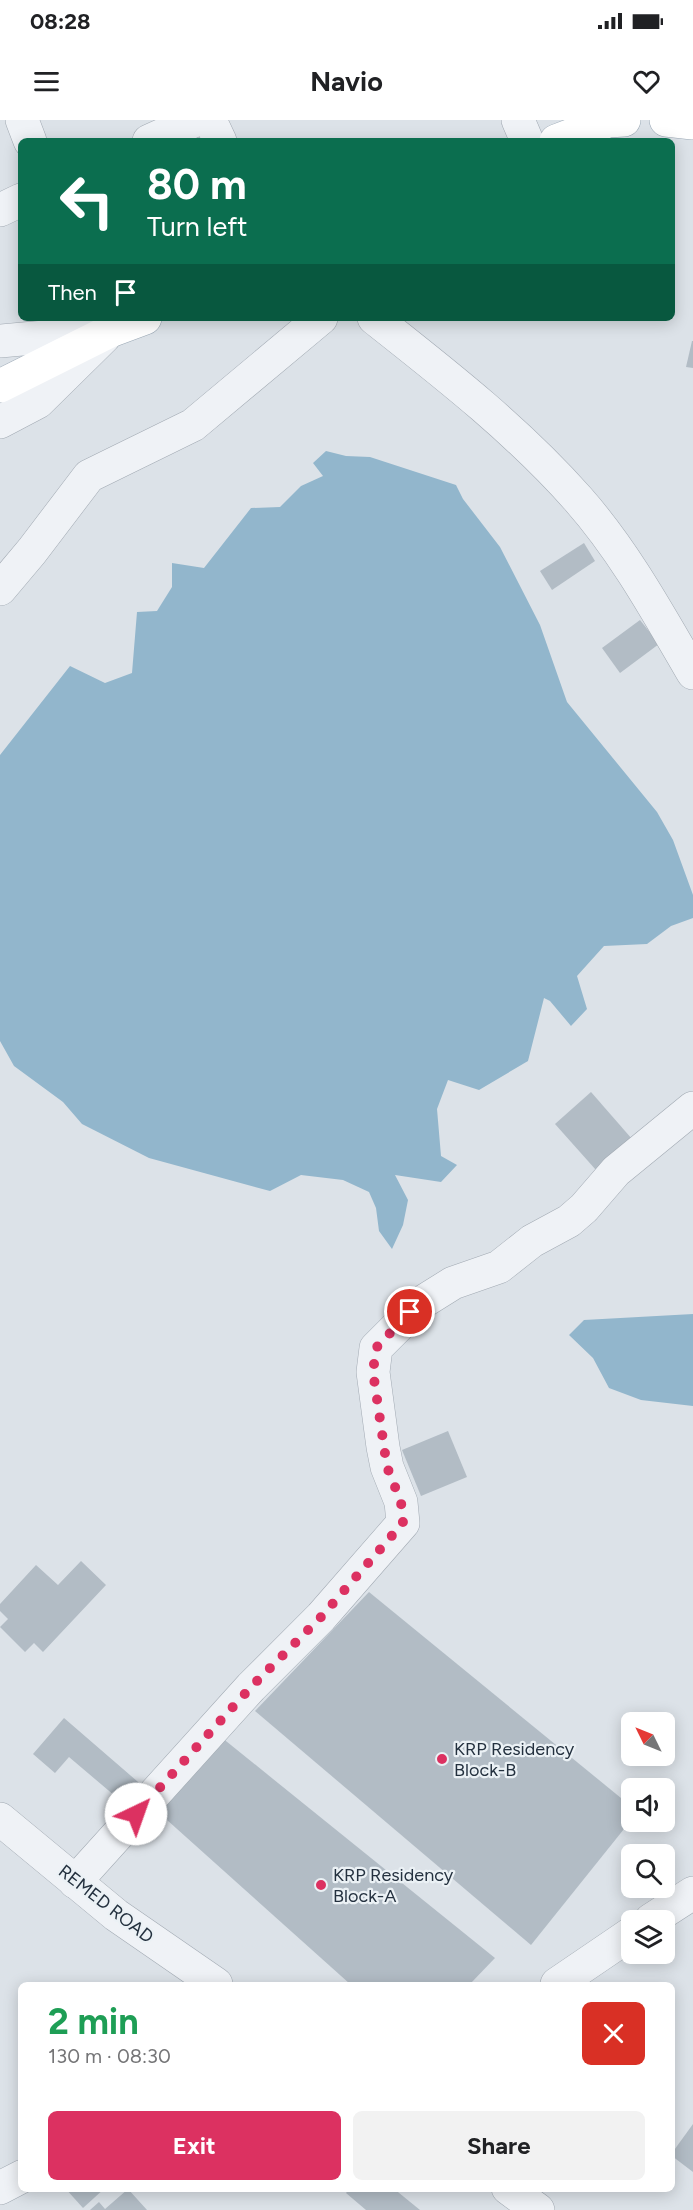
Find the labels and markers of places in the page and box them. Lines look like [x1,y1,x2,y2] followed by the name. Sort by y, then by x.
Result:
[384,1286,435,1337] pin
[454,1738,575,1781] place label: KRP Residency Block-B
[435,1752,449,1766] marker: KRP Residency Block-B
[333,1864,454,1907] place label: KRP Residency Block-A
[314,1878,328,1892] marker: KRP Residency Block-A

